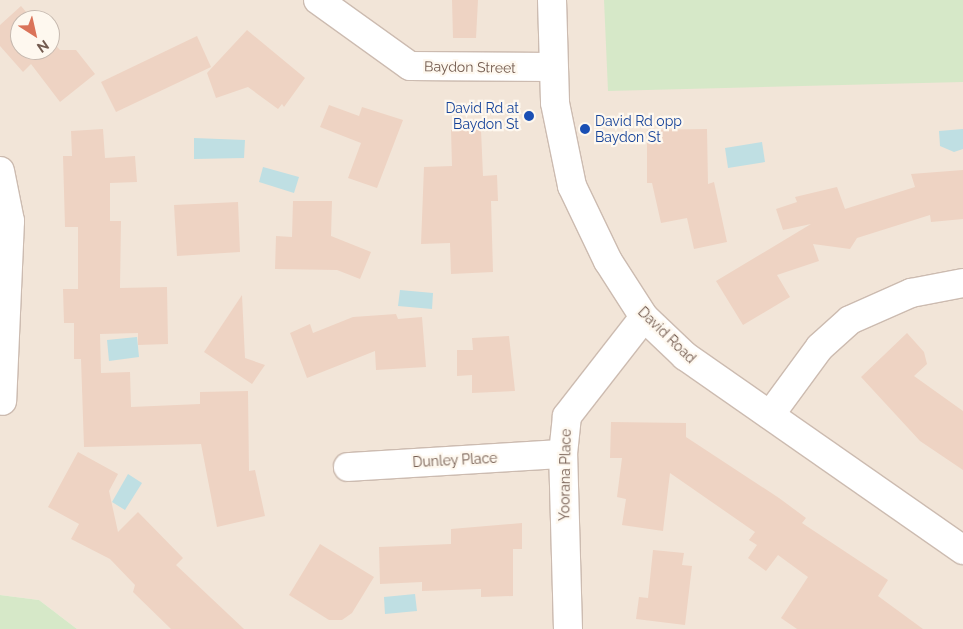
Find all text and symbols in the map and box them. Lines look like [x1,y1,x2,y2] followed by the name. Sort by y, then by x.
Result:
[10,10,60,60] north arrow
[34,37,52,56] text: N
[424,58,516,76] street label: Baydon Street
[445,100,519,132] place label: David Rd at Baydon St
[523,110,535,122] marker: David Rd at Baydon St
[595,113,682,146] place label: David Rd opp Baydon St
[579,123,591,135] marker: David Rd opp Baydon St
[635,303,699,367] street label: David Road
[556,429,574,521] street label: Yoorana Place
[412,449,498,471] street label: Dunley Place

